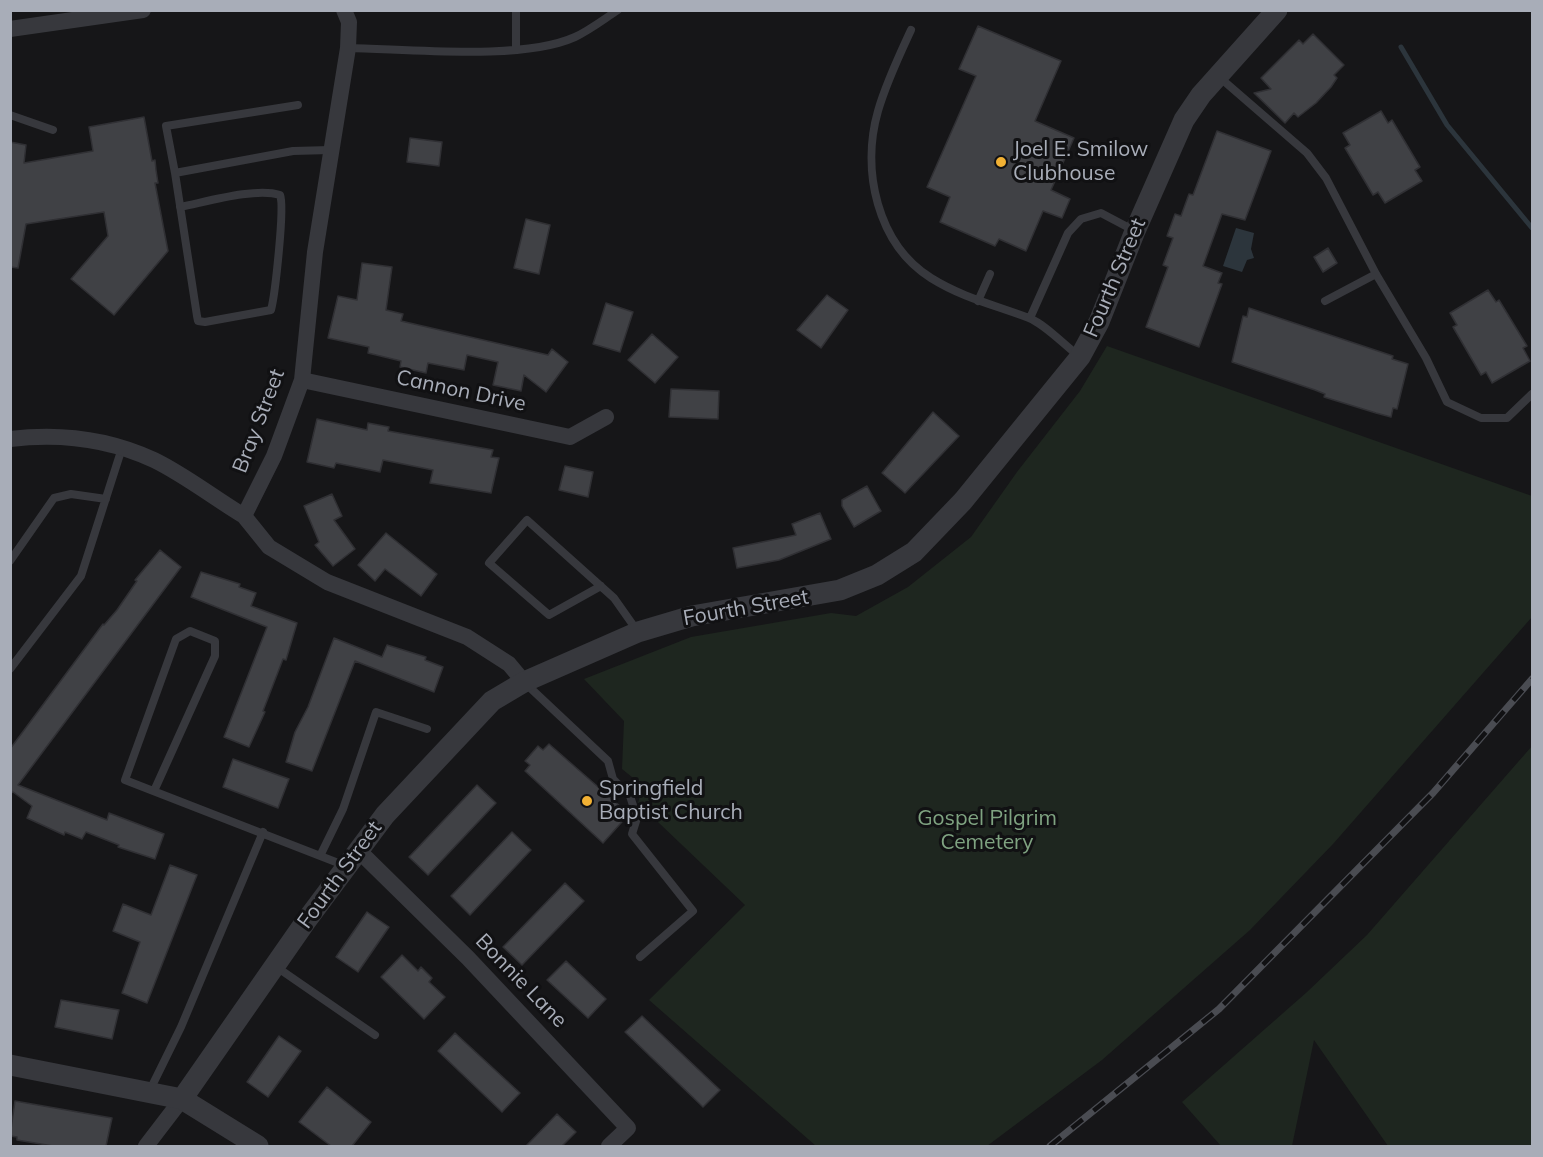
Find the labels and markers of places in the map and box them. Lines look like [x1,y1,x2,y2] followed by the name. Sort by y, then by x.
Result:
[1013,137,1148,187] place label: Joel E. Smilow Clubhouse
[994,155,1008,169] marker: Joel E. Smilow Clubhouse
[599,776,743,826] place label: Springfield Baptist Church
[580,794,594,808] marker: Springfield Baptist Church

